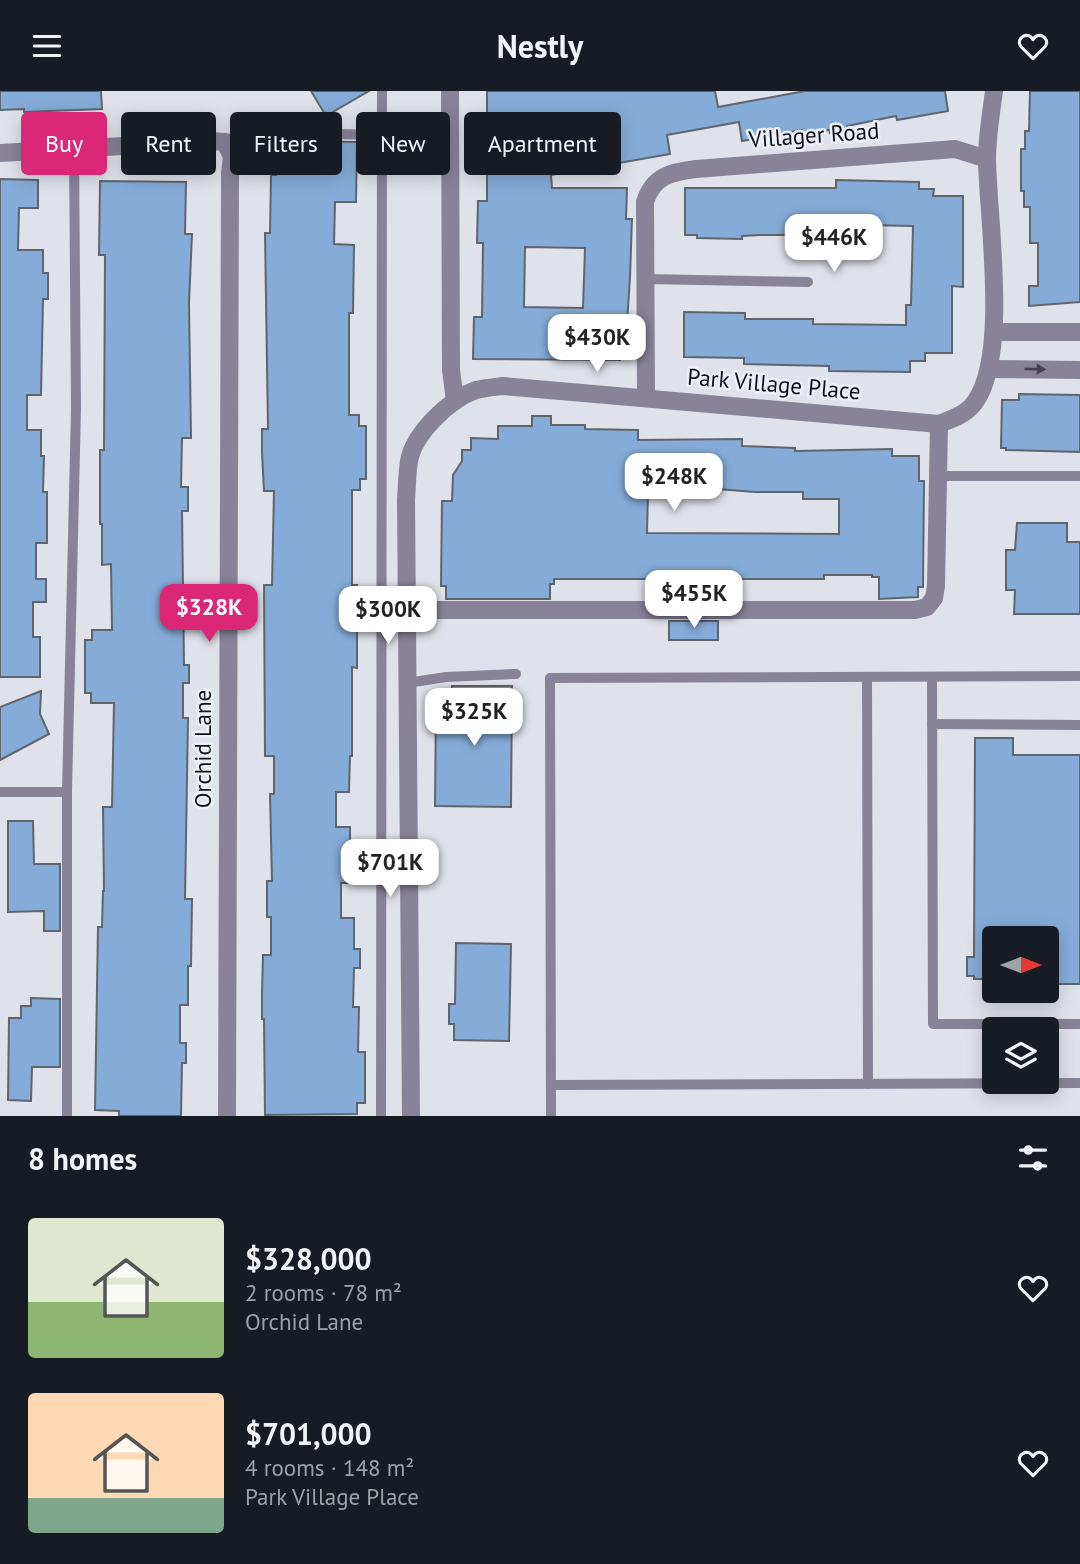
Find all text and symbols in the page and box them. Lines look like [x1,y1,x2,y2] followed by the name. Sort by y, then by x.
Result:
[497,25,583,67] text: Nestly
[28,27,66,65] icon: menu
[1014,27,1052,65] icon: heart
[21,112,107,175] chip: Buy
[121,112,216,175] chip: Rent
[230,112,342,175] chip: Filters
[356,112,450,175] chip: New
[464,112,621,175] chip: Apartment
[747,115,880,154] street label: Villager Road
[785,215,883,274] pin: $446K
[801,222,867,251] text: $446K
[548,315,646,374] pin: $430K
[564,322,630,351] text: $430K
[686,361,862,406] street label: Park Village Place
[1024,363,1046,375] one-way arrow
[625,453,723,513] pin: $248K
[641,461,707,490] text: $248K
[645,571,743,630] pin: $455K
[661,578,727,607] text: $455K
[160,585,258,644] pin: $328K
[339,587,437,646] pin: $300K
[176,592,242,621] text: $328K
[355,594,421,623] text: $300K
[425,689,523,748] pin: $325K
[188,690,217,808] street label: Orchid Lane
[441,696,507,725] text: $325K
[341,839,439,899] pin: $701K
[357,847,423,876] text: $701K
[982,926,1059,1003] north arrow
[982,926,1059,1094] map controls
[982,1017,1059,1094] button: layers
[28,1139,137,1178] text: 8 homes
[1014,1139,1052,1177] icon: filters
[245,1239,372,1278] text: $328,000
[84,1246,168,1330] icon: home
[1014,1269,1052,1307] icon: heart
[245,1278,402,1307] text: 2 rooms · 78 m²
[245,1307,363,1336] text: Orchid Lane
[245,1414,372,1453] text: $701,000
[84,1421,168,1505] icon: home
[1014,1444,1052,1482] icon: heart
[245,1453,414,1482] text: 4 rooms · 148 m²
[245,1482,419,1511] text: Park Village Place

